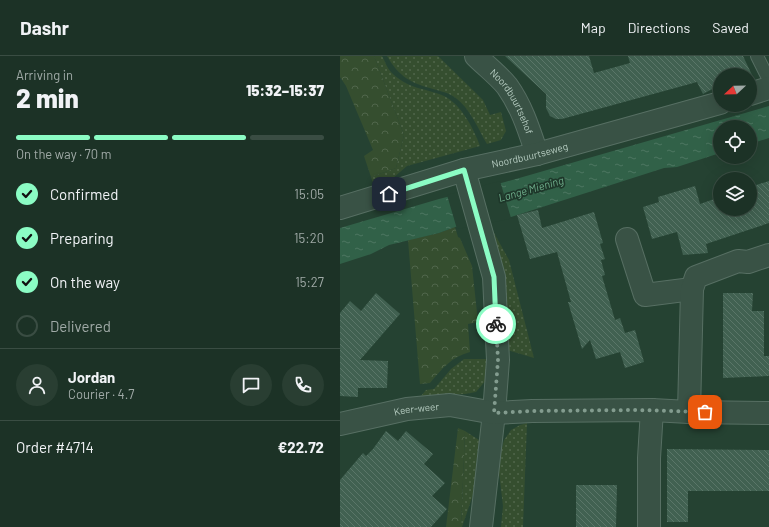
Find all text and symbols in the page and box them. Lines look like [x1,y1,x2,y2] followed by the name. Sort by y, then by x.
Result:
[20,16,69,39] text: Dashr
[581,19,606,36] text: Map
[628,19,690,36] text: Directions
[712,19,749,36] text: Saved
[488,66,536,136] street label: Noordbuurtsehof
[16,67,73,83] text: Arriving in
[713,68,757,112] north arrow
[713,68,757,216] map controls
[246,81,324,99] text: 15:32–15:37
[16,82,79,113] text: 2 min
[713,120,757,164] button: locate
[490,140,569,170] street label: Noordbuurtseweg
[16,146,111,162] text: On the way · 70 m
[713,172,757,216] button: layers
[497,173,565,204] water label: Lange Miening
[372,177,406,211] pin
[16,183,38,205] icon: check
[378,183,400,205] icon: home
[50,185,118,203] text: Confirmed
[294,186,324,202] text: 15:05
[16,227,38,249] icon: check
[50,229,114,247] text: Preparing
[294,230,324,246] text: 15:20
[16,271,38,293] icon: check
[50,273,120,291] text: On the way
[295,274,324,290] text: 15:27
[476,304,516,344] courier
[485,313,507,335] icon: bike
[50,317,111,335] text: Delivered
[16,364,58,406] button: person
[230,364,272,406] button: chat
[282,364,324,406] button: phone
[68,368,115,386] text: Jordan
[68,386,135,402] text: Courier · 4.7
[688,395,722,429] pin
[393,400,440,418] street label: Keer-weer
[694,401,716,423] icon: bag
[16,438,94,456] text: Order #4714
[278,438,324,456] text: €22.72

